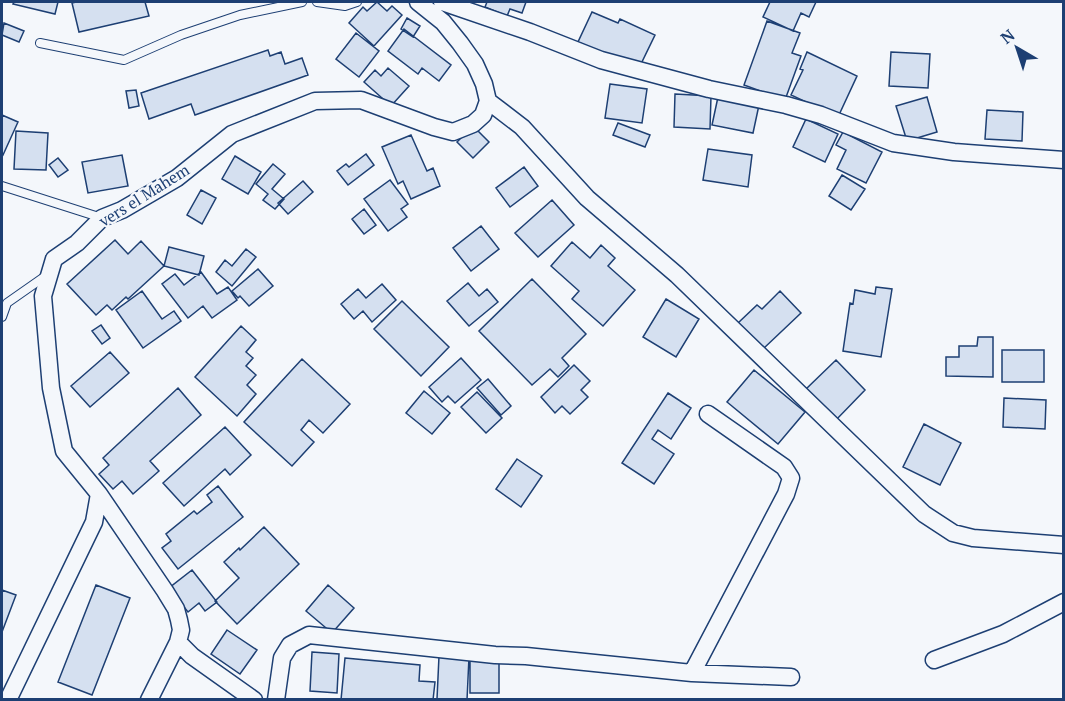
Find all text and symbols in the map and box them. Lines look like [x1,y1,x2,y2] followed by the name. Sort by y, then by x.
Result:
[987,18,1047,78] north arrow
[996,24,1019,49] text: N
[94,158,194,232] street label: vers el Mahem

